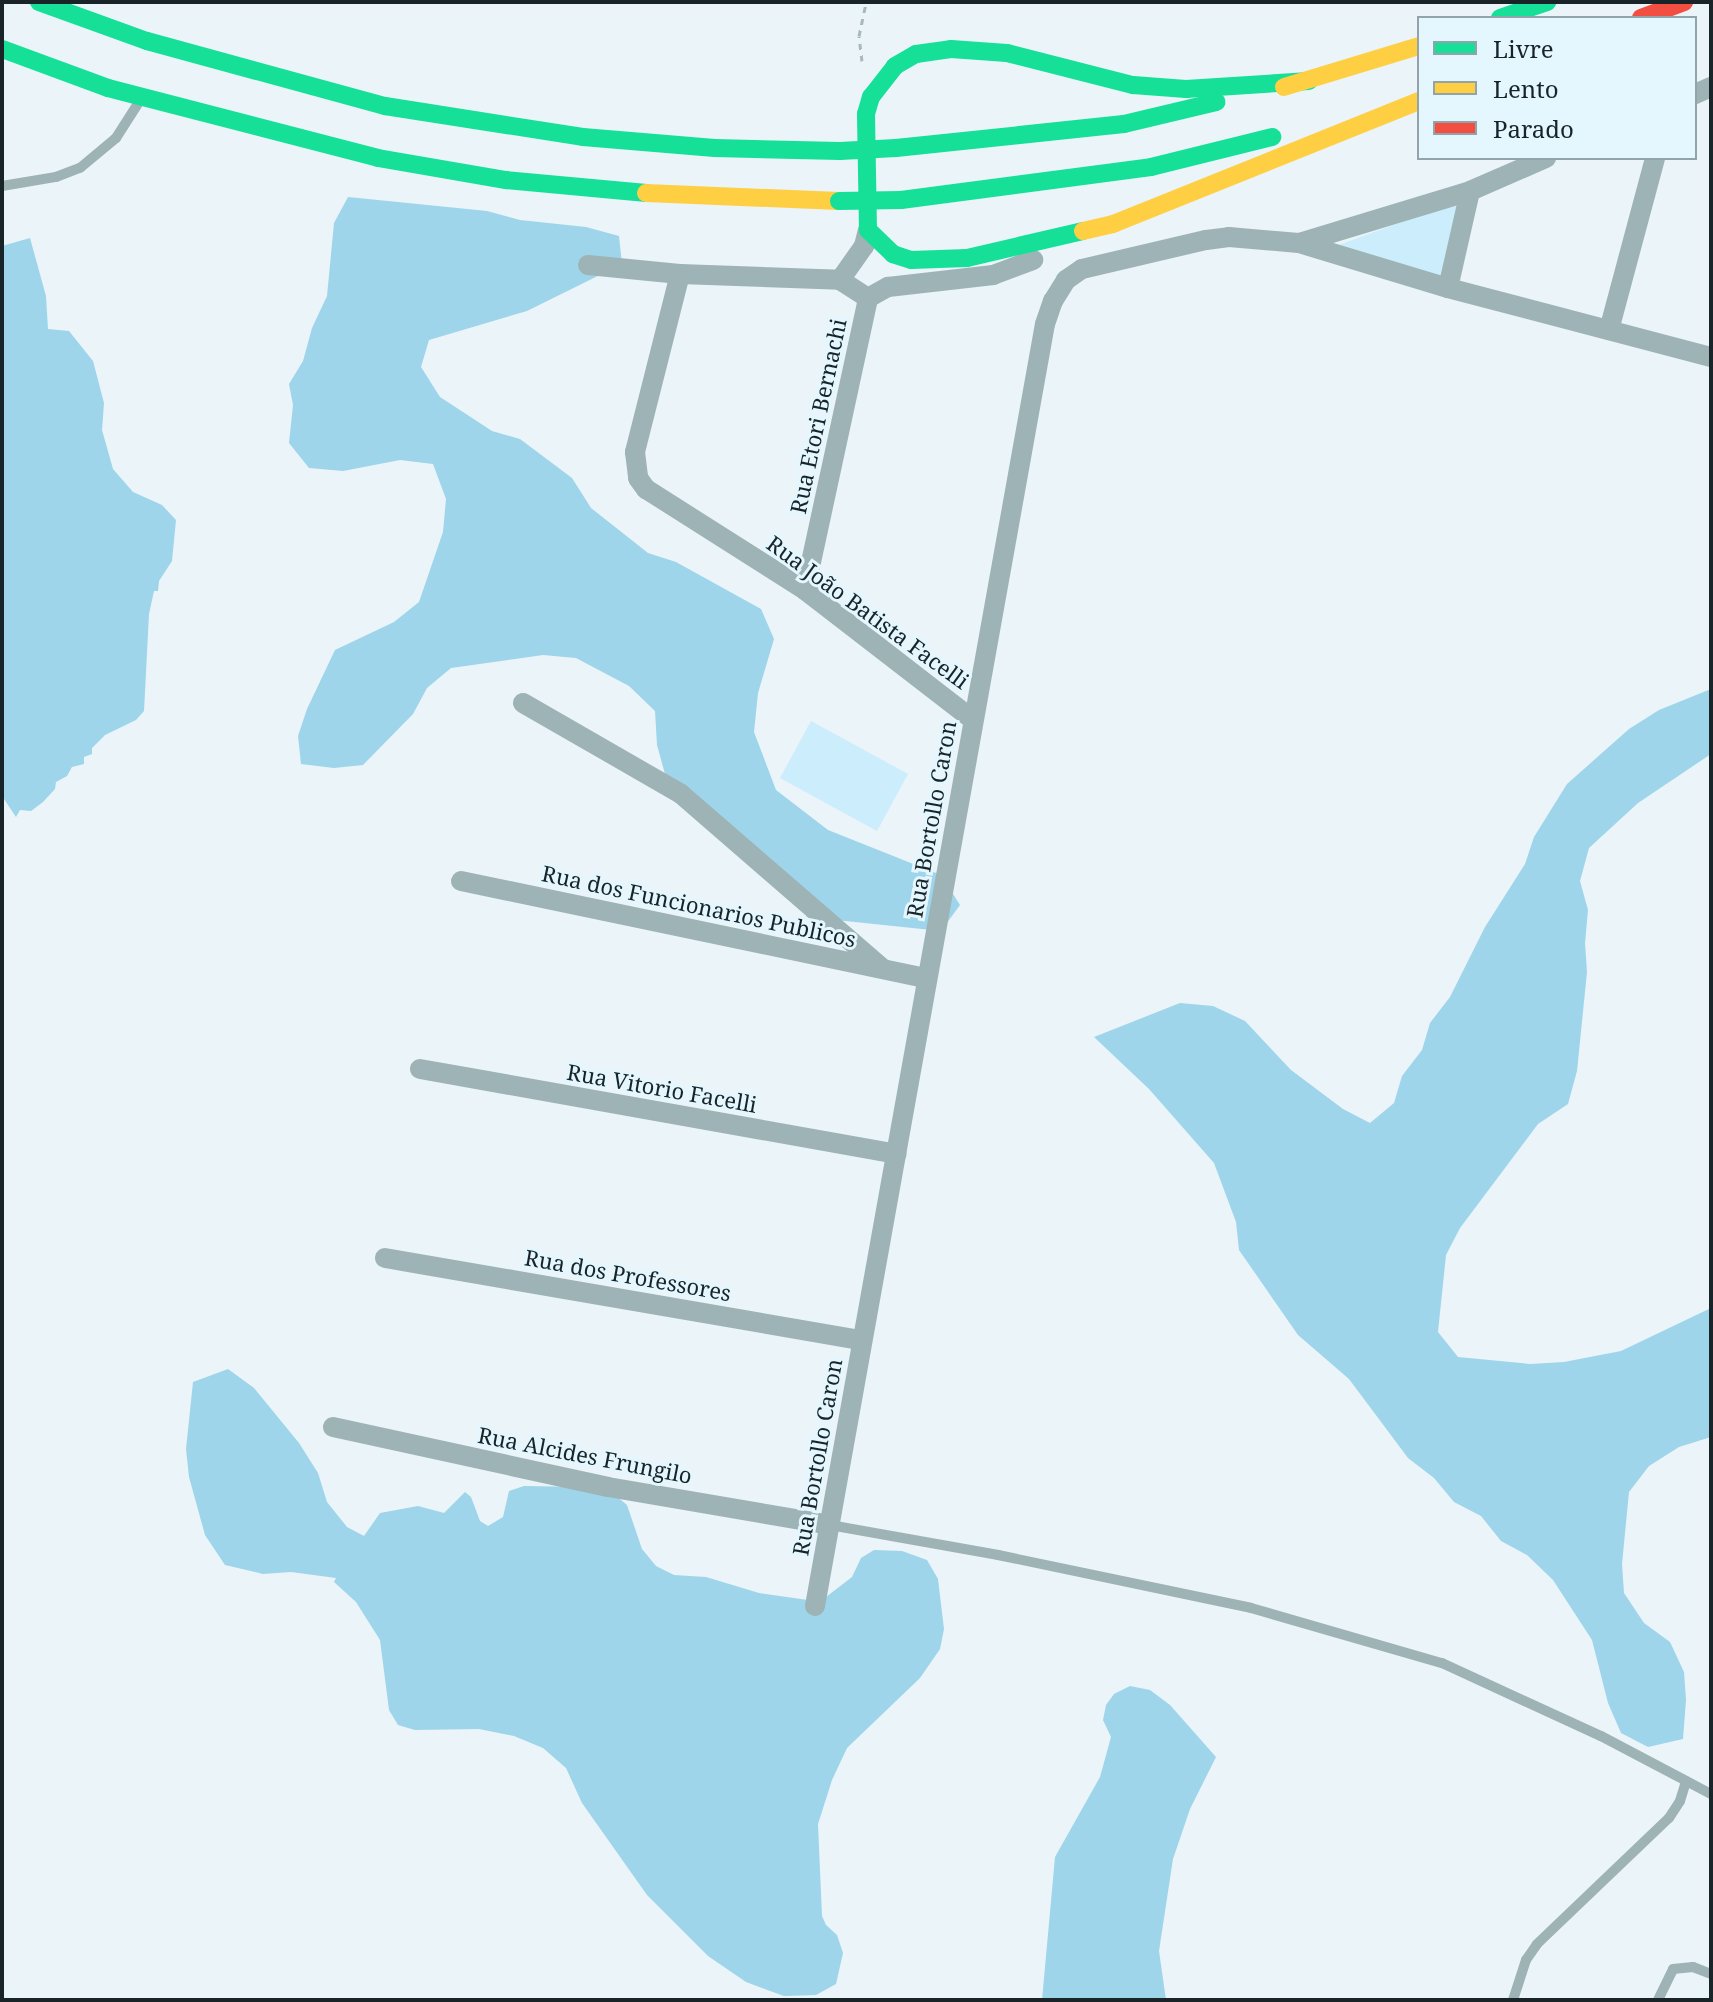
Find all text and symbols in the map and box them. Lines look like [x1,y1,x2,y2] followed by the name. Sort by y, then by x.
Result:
[1417,16,1697,160] legend
[1493,32,1554,65] text: Livre
[1493,72,1559,105] text: Lento
[1493,112,1574,145] text: Parado
[784,316,852,516] street label: Rua Etori Bernachi
[762,530,974,694] street label: Rua João Batista Facelli
[901,718,961,920] street label: Rua Bortollo Caron
[540,860,858,952] street label: Rua dos Funcionarios Publicos
[565,1058,759,1118] street label: Rua Vitorio Facelli
[523,1244,733,1306] street label: Rua dos Professores
[787,1356,847,1558] street label: Rua Bortollo Caron
[476,1421,694,1489] street label: Rua Alcides Frungilo

